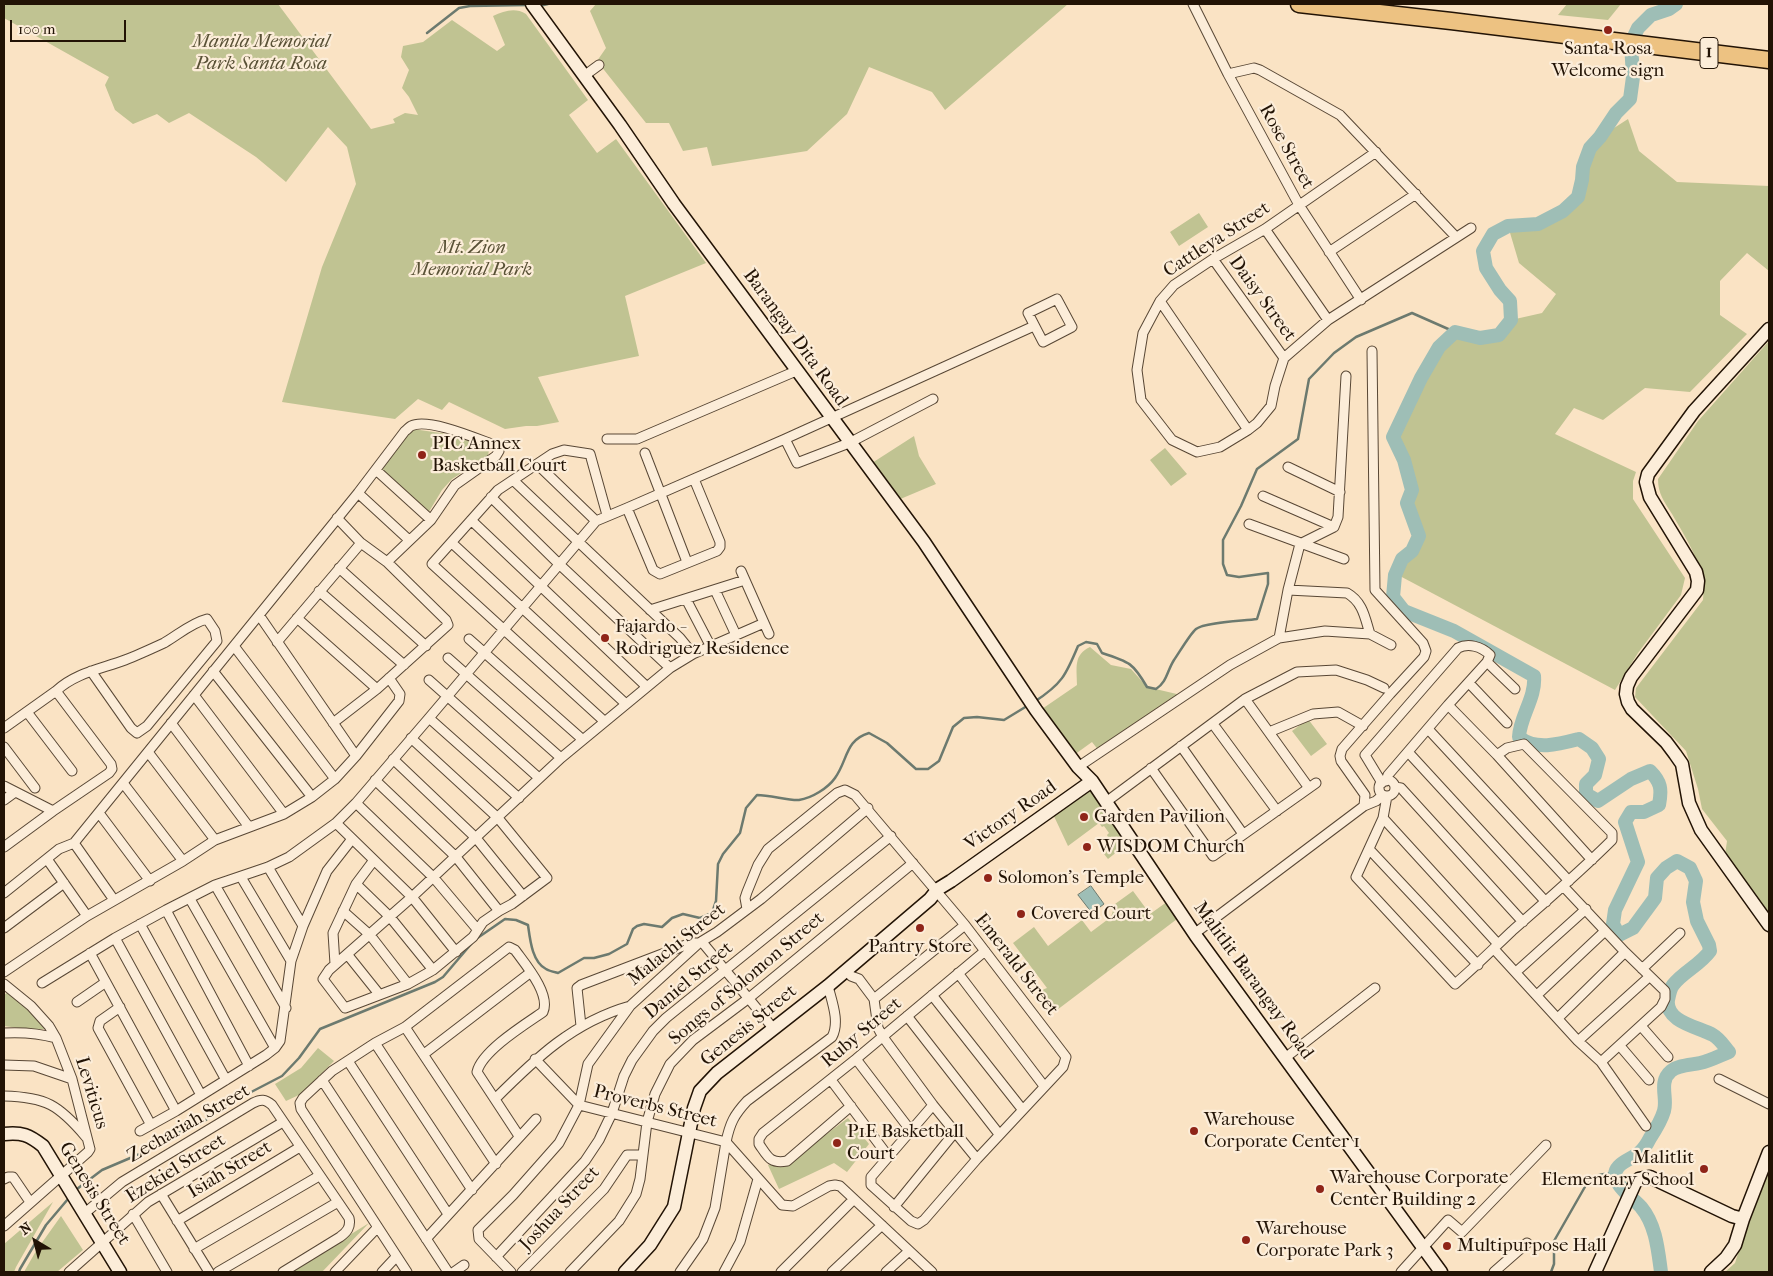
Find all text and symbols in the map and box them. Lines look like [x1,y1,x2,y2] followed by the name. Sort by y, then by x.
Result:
[12,10,129,42] scale bar
[18,20,56,38] text: 100 m
[1602,24,1614,36] marker: Santa Rosa Welcome sign
[192,31,330,75] park label: Manila Memorial Park Santa Rosa
[1552,38,1664,82] place label: Santa Rosa Welcome sign
[1700,38,1718,68] road number: 1
[1253,100,1319,194] street label: Rose Street
[1160,197,1274,283] street label: Cattleya Street
[412,237,532,281] park label: Mt. Zion Memorial Park
[1223,252,1301,346] street label: Daisy Street
[738,265,852,411] street label: Barangay Dita Road
[432,433,567,477] place label: PIC Annex Basketball Court
[416,449,428,461] marker: PIC Annex Basketball Court
[615,616,789,660] place label: Fajardo - Rodriguez Residence
[599,632,611,644] marker: Fajardo - Rodriguez Residence
[961,776,1061,856] street label: Victory Road
[1094,806,1225,828] place label: Garden Pavilion
[1078,811,1090,823] marker: Garden Pavilion
[1097,836,1245,858] place label: WISDOM Church
[1081,841,1093,853] marker: WISDOM Church
[998,867,1144,889] place label: Solomon's Temple
[982,872,994,884] marker: Solomon's Temple
[1188,898,1318,1064] street label: Malitlit Barangay Road
[624,899,730,991] street label: Malachi Street
[1031,903,1151,925] place label: Covered Court
[665,907,829,1051] street label: Songs of Solomon Street
[1015,908,1027,920] marker: Covered Court
[969,909,1063,1021] street label: Emerald Street
[914,922,926,934] marker: Pantry Store
[868,936,972,958] place label: Pantry Store
[640,937,738,1025] street label: Daniel Street
[696,980,802,1072] street label: Genesis Street
[817,993,907,1073] street label: Ruby Street
[69,1054,113,1132] street label: Leviticus
[124,1080,254,1168] street label: Zechariah Street
[591,1081,719,1133] street label: Proverbs Street
[1204,1109,1360,1153] place label: Warehouse Corporate Center 1
[847,1121,964,1165] place label: P1E Basketball Court
[1188,1125,1200,1137] marker: Warehouse Corporate Center 1
[122,1129,230,1209] street label: Ezekiel Street
[184,1136,276,1204] street label: Isiah Street
[831,1137,843,1149] marker: P1E Basketball Court
[53,1138,135,1250] street label: Genesis Street
[1541,1147,1694,1191] place label: Malitlit Elementary School
[515,1162,605,1256] street label: Joshua Street
[1698,1163,1710,1175] marker: Malitlit Elementary School
[1330,1167,1508,1211] place label: Warehouse Corporate Center Building 2
[1314,1183,1326,1195] marker: Warehouse Corporate Center Building 2
[10,1216,60,1266] north arrow
[1256,1218,1393,1262] place label: Warehouse Corporate Park 3
[16,1219,35,1239] text: N
[1240,1234,1252,1246] marker: Warehouse Corporate Park 3
[1457,1235,1607,1257] place label: Multipurpose Hall
[1441,1240,1453,1252] marker: Multipurpose Hall

